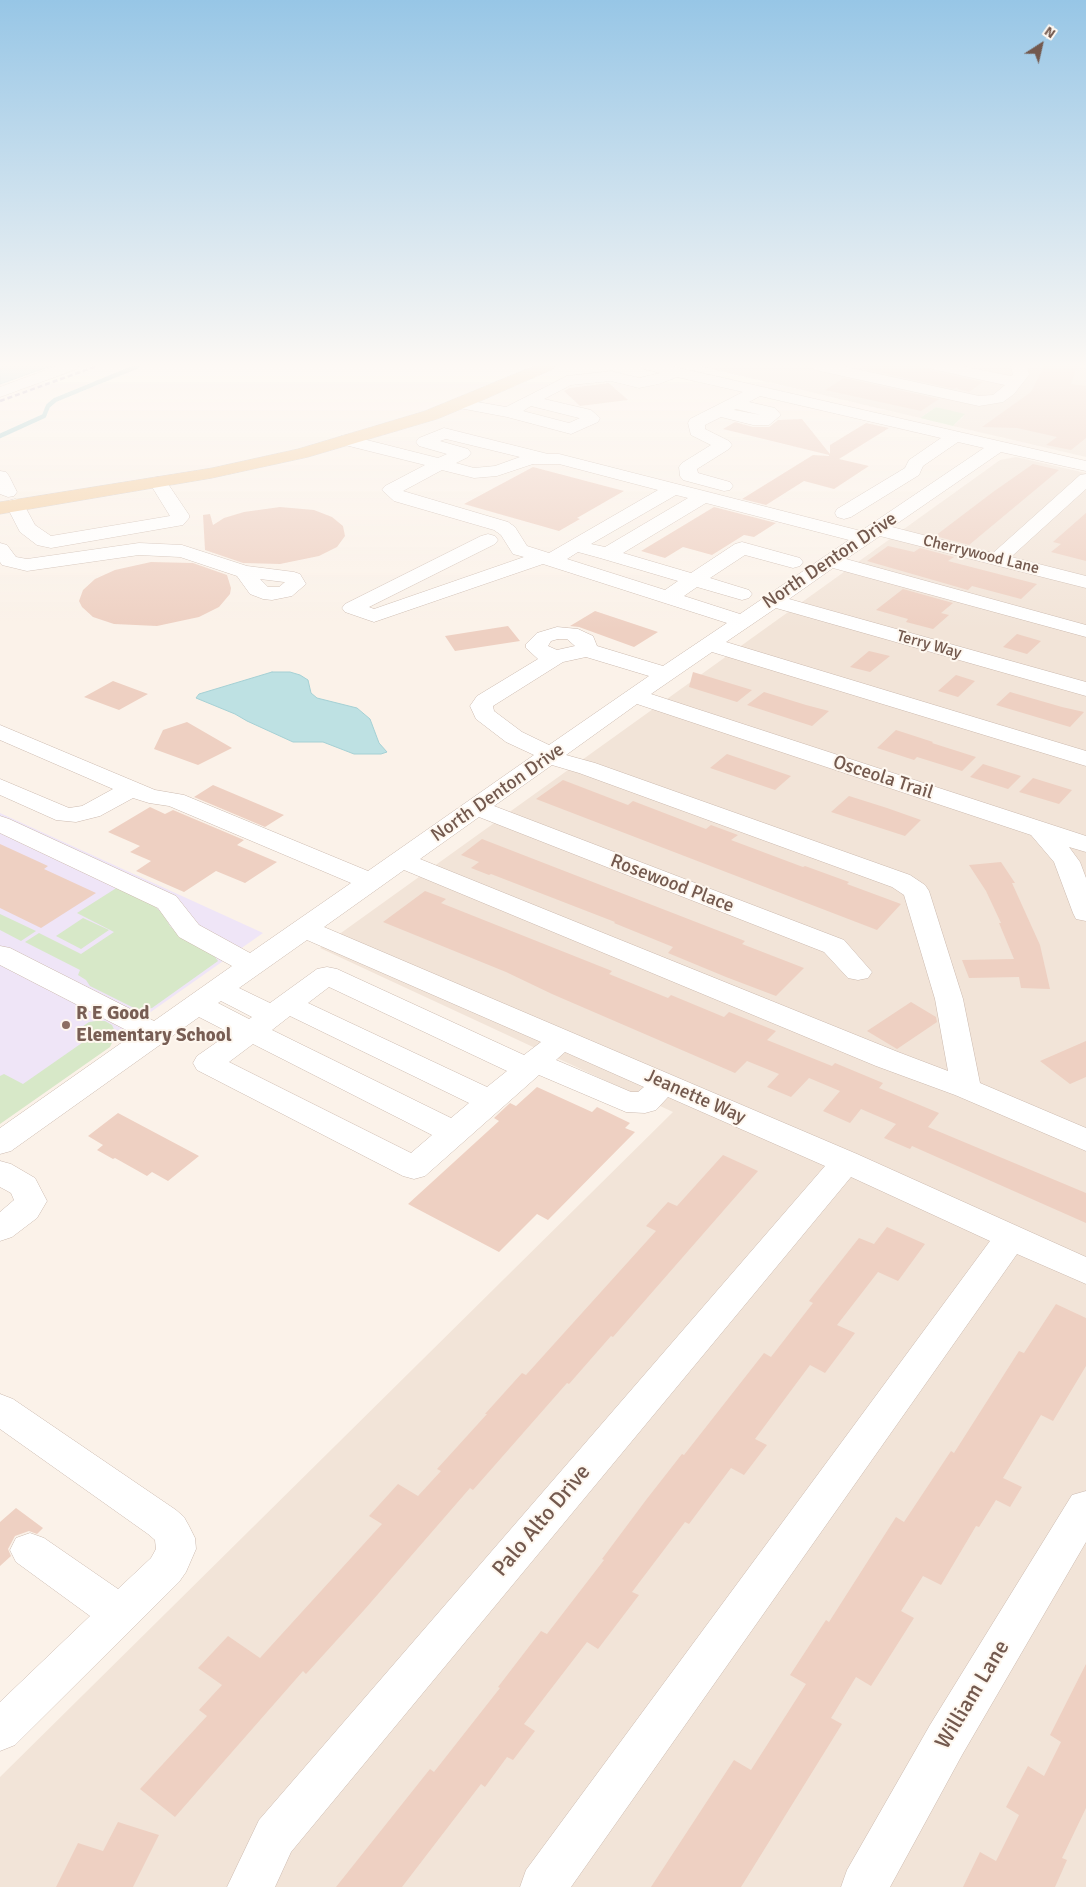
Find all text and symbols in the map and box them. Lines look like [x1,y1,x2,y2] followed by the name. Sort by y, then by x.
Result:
[1016,20,1066,70] north arrow
[1041,23,1059,42] text: N
[759,508,901,614] street label: North Denton Drive
[921,531,1041,579] street label: Cherrywood Lane
[895,627,963,663] street label: Terry Way
[427,739,569,847] street label: North Denton Drive
[830,751,936,805] street label: Osceola Trail
[607,850,737,918] street label: Rosewood Place
[76,1003,232,1047] place label: R E Good Elementary School
[60,1019,72,1031] marker: R E Good Elementary School
[641,1065,749,1129] street label: Jeanette Way
[488,1460,596,1582] street label: Palo Alto Drive
[930,1636,1016,1754] street label: William Lane

